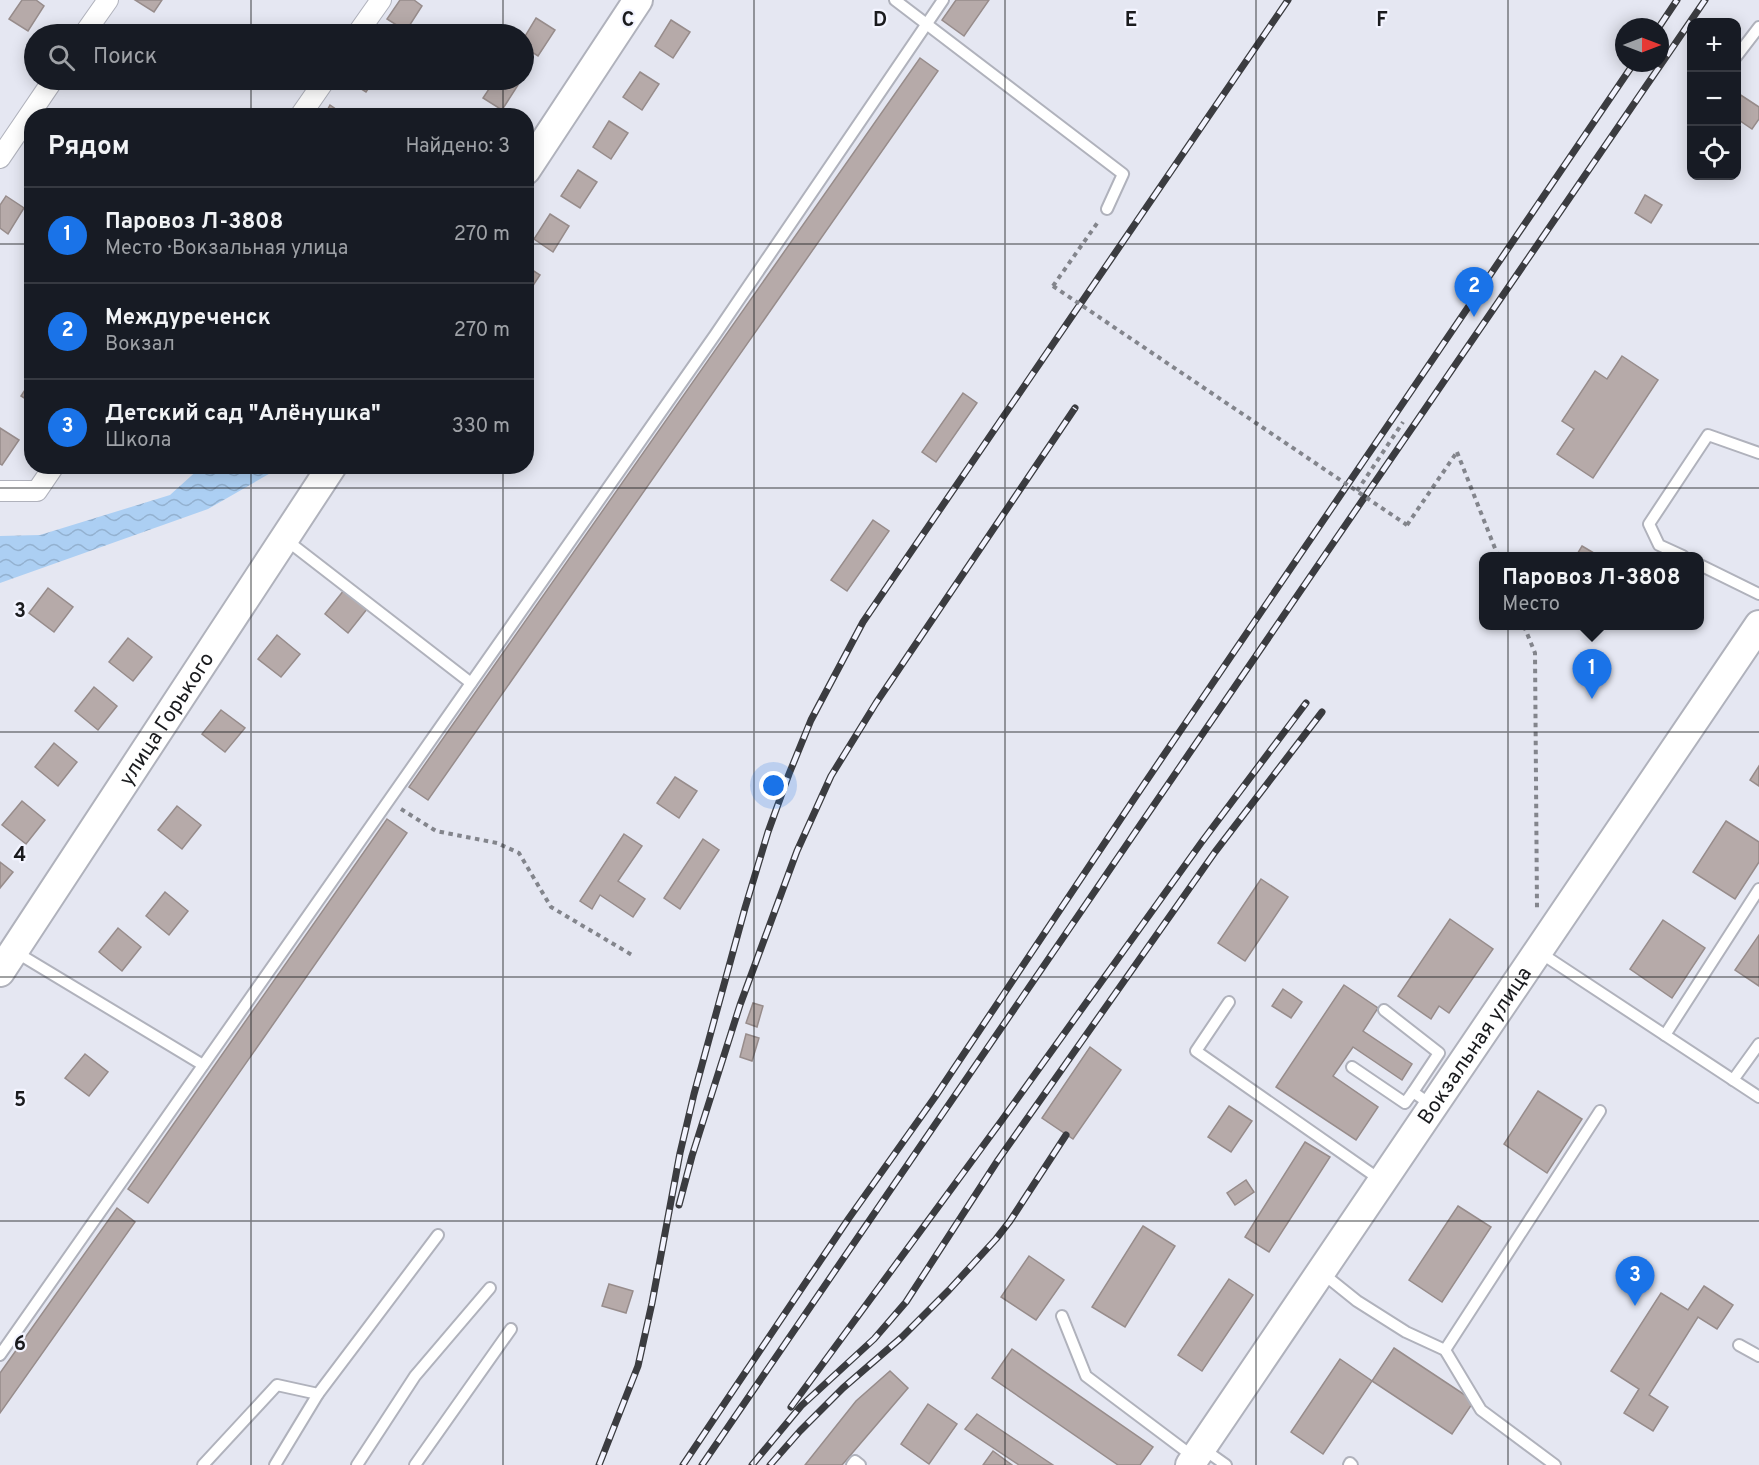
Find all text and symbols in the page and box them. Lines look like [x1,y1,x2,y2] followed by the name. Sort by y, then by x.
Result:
[622,8,634,34] text: C
[873,8,887,34] text: D
[1125,8,1137,34] text: E
[1376,8,1388,34] text: F
[1615,18,1669,72] north arrow
[1687,18,1741,180] map controls
[1687,18,1741,72] button: +
[24,24,534,90] search box
[45,41,78,74] icon: search
[93,44,157,71] text: Поиск
[1687,72,1741,126] button: −
[1687,126,1741,180] button: locate
[48,131,130,164] text: Рядом
[406,134,510,160] text: Найдено: 3
[105,209,283,236] text: Паровоз Л-3808
[64,222,72,248] text: 1
[454,222,510,248] text: 270 m
[105,236,348,262] text: Место · Вокзальная улица
[1454,268,1494,317] pin: 2
[105,305,271,332] text: Междуреченск
[61,318,74,344] text: 2
[454,318,510,344] text: 270 m
[105,332,175,358] text: Вокзал
[105,401,381,428] text: Детский сад "Алёнушка"
[62,414,74,440] text: 3
[452,414,510,440] text: 330 m
[105,428,171,454] text: Школа
[1479,552,1704,630] popup
[1502,565,1681,592] text: Паровоз Л-3808
[1502,592,1560,618] text: Место
[14,599,26,625] text: 3
[114,647,221,792] street label: улица Горького
[1572,650,1612,699] pin: 1
[759,771,788,800] your location
[14,843,26,869] text: 4
[1412,962,1539,1130] street label: Вокзальная улица
[14,1088,26,1114] text: 5
[1616,1256,1654,1306] pin: 3
[14,1332,26,1358] text: 6

